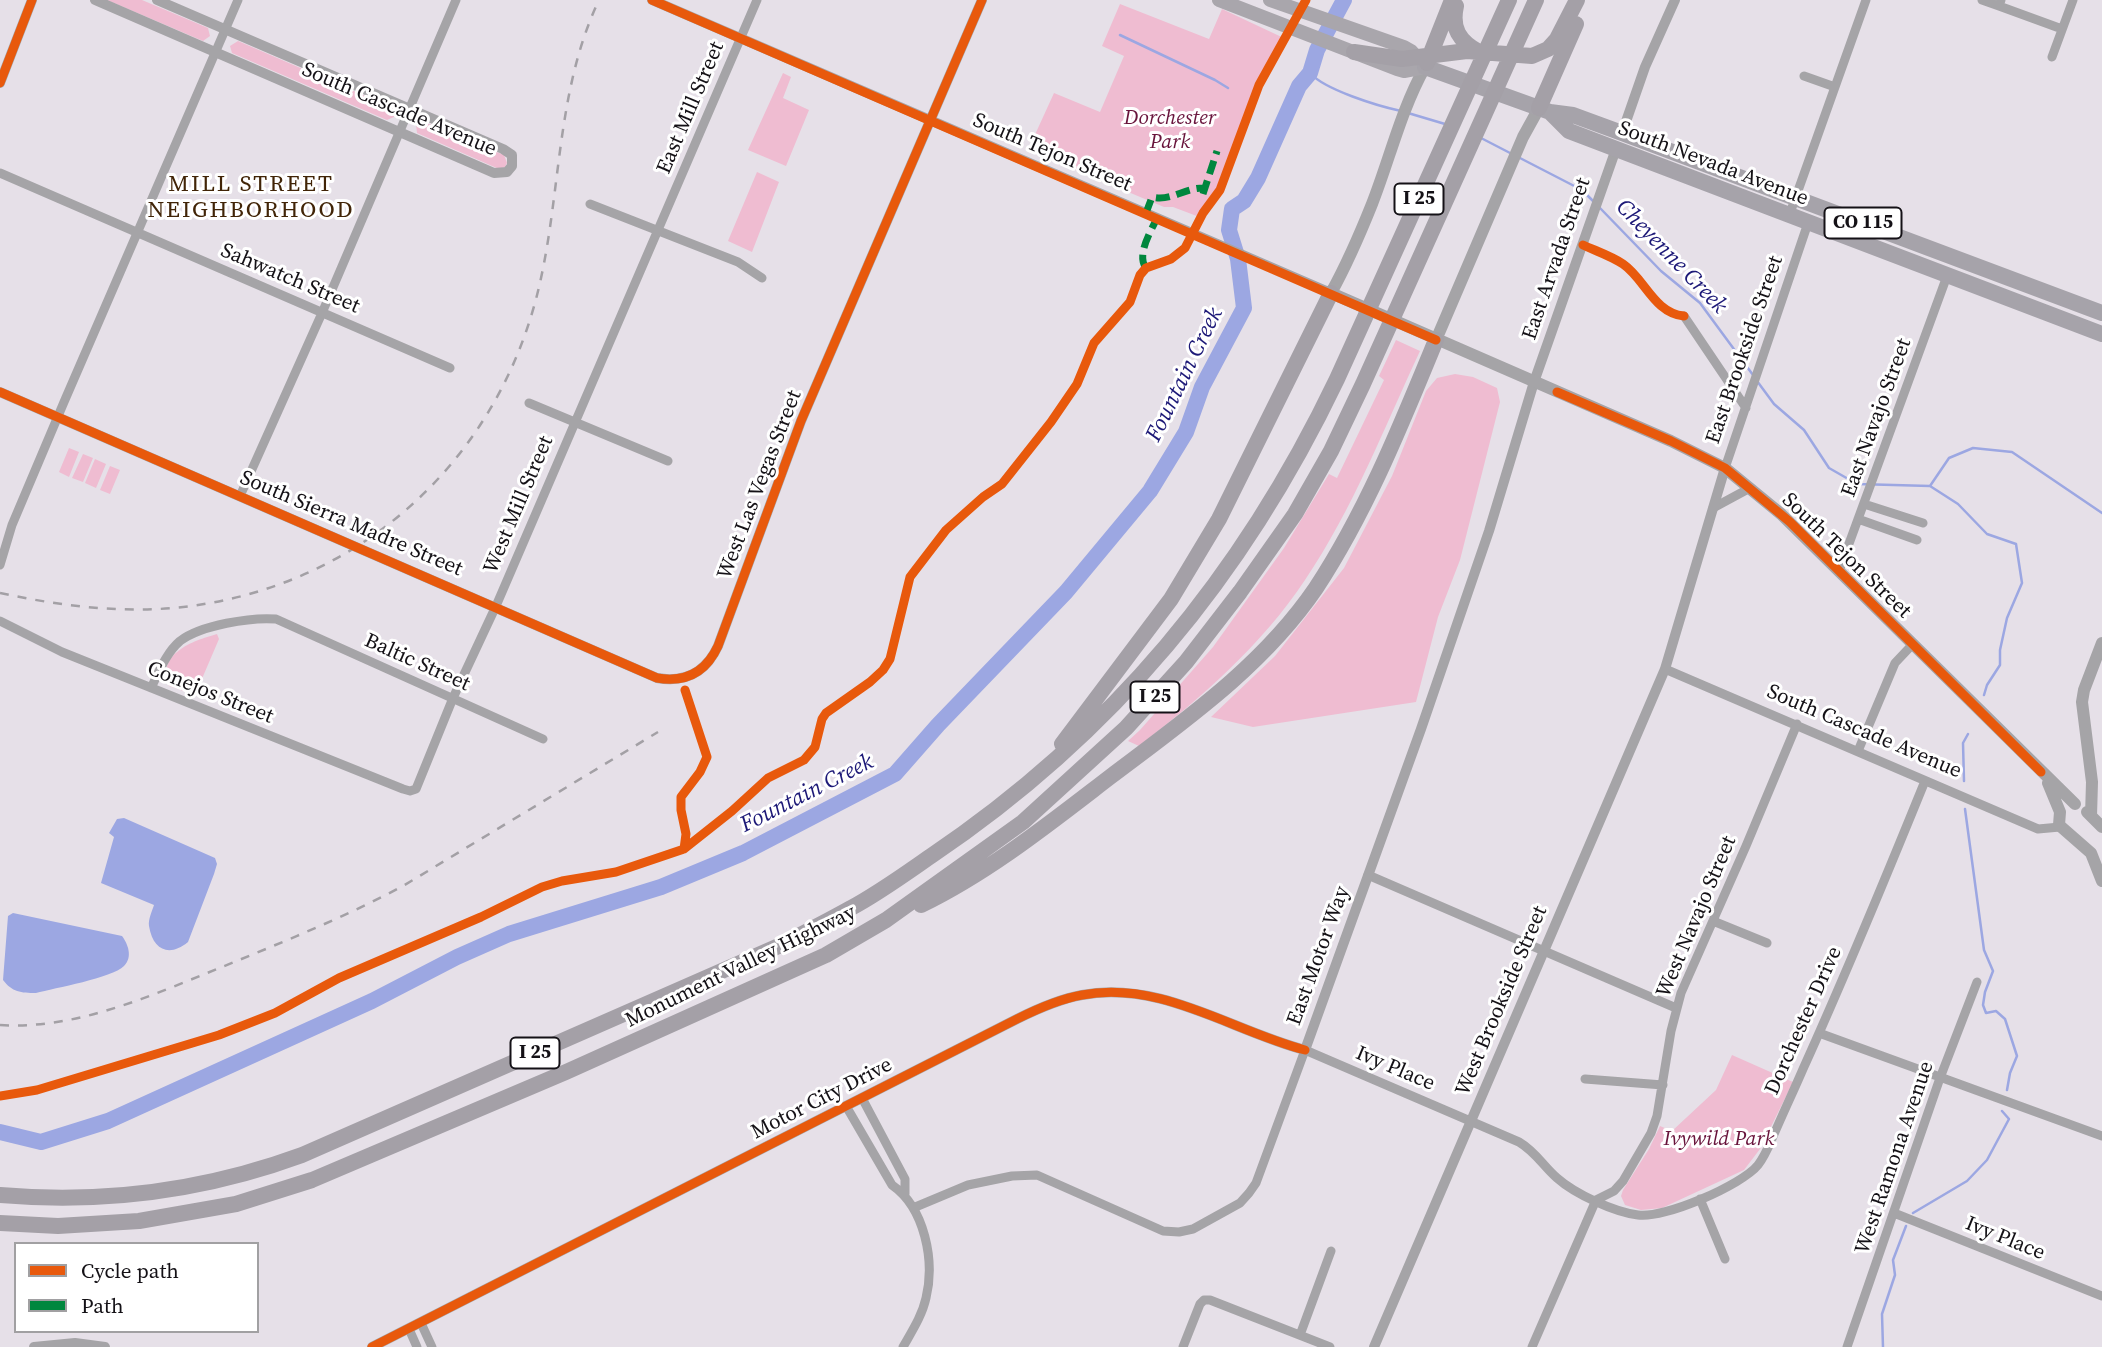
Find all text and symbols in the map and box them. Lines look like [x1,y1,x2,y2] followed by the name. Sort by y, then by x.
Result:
[652,38,730,178] street label: East Mill Street
[298,58,500,162] street label: South Cascade Avenue
[1124,106,1216,156] park label: Dorchester Park
[969,108,1135,198] street label: South Tejon Street
[1614,116,1812,212] street label: South Nevada Avenue
[149,171,353,225] district label: MILL STREET NEIGHBORHOOD
[1517,175,1597,343] street label: East Arvada Street
[1394,183,1444,214] road number: I 25
[1610,194,1732,320] water label: Cheyenne Creek
[1825,208,1902,238] road number: CO 115
[217,238,363,320] street label: Sahwatch Street
[1701,253,1789,447] street label: East Brookside Street
[1141,303,1229,447] water label: Fountain Creek
[1837,335,1917,501] street label: East Navajo Street
[712,387,808,583] street label: West Las Vegas Street
[479,432,559,578] street label: West Mill Street
[236,466,466,582] street label: South Sierra Madre Street
[1776,488,1916,624] street label: South Tejon Street
[360,629,474,697] street label: Baltic Street
[143,656,277,730] street label: Conejos Street
[1763,680,1965,784] street label: South Cascade Avenue
[1130,682,1180,712] road number: I 25
[736,749,878,839] water label: Fountain Creek
[1652,832,1742,1002] street label: West Navajo Street
[1282,883,1356,1029] street label: East Motor Way
[622,900,860,1034] street label: Monument Valley Highway
[1451,902,1553,1100] street label: West Brookside Street
[1760,943,1848,1099] street label: Dorchester Drive
[510,1037,560,1068] road number: I 25
[1352,1041,1438,1097] street label: Ivy Place
[747,1053,897,1145] street label: Motor City Drive
[1850,1058,1940,1258] street label: West Ramona Avenue
[1664,1127,1774,1153] park label: Ivywild Park
[1962,1212,2048,1266] street label: Ivy Place
[14,1242,259,1333] legend
[81,1256,179,1285] text: Cycle path
[81,1291,124,1320] text: Path

